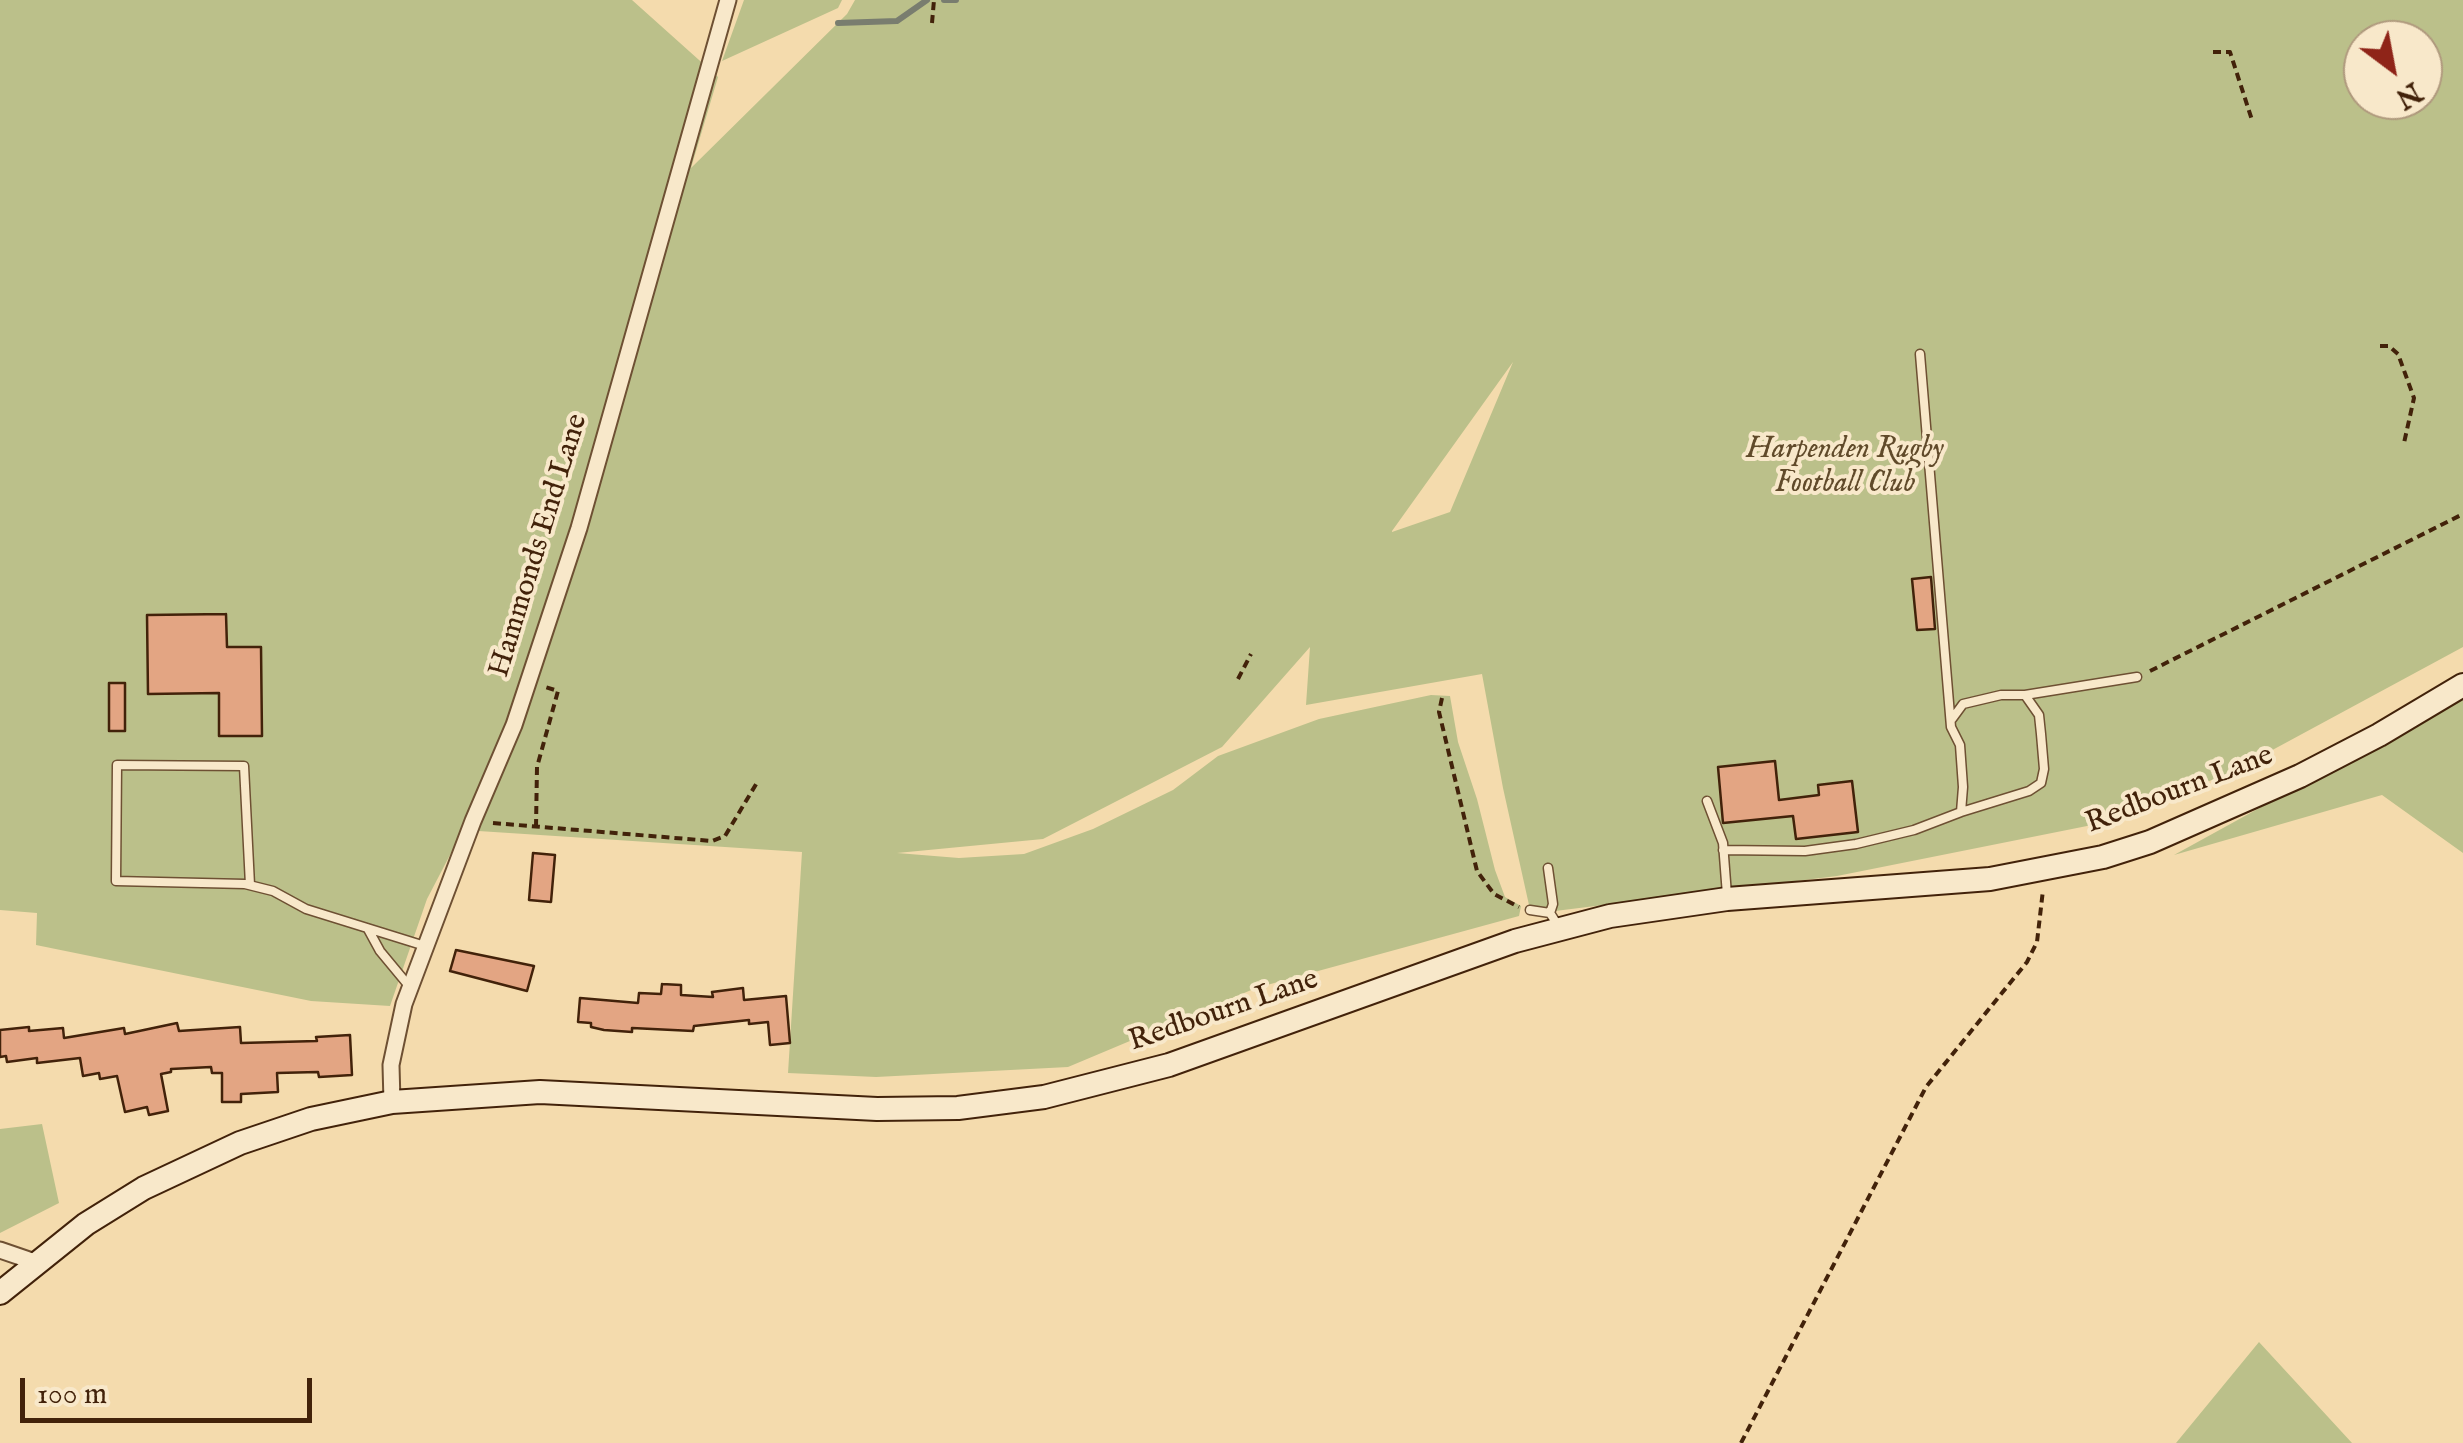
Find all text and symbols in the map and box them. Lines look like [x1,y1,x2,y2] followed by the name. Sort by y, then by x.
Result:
[2343,20,2443,120] north arrow
[2389,73,2428,115] text: N
[483,410,597,682] street label: Hammonds End Lane
[1746,433,1944,504] park label: Harpenden Rugby Football Club
[2081,739,2279,843] street label: Redbourn Lane
[1125,963,1323,1061] street label: Redbourn Lane
[25,1358,318,1420] scale bar
[37,1376,107,1414] text: 100 m

